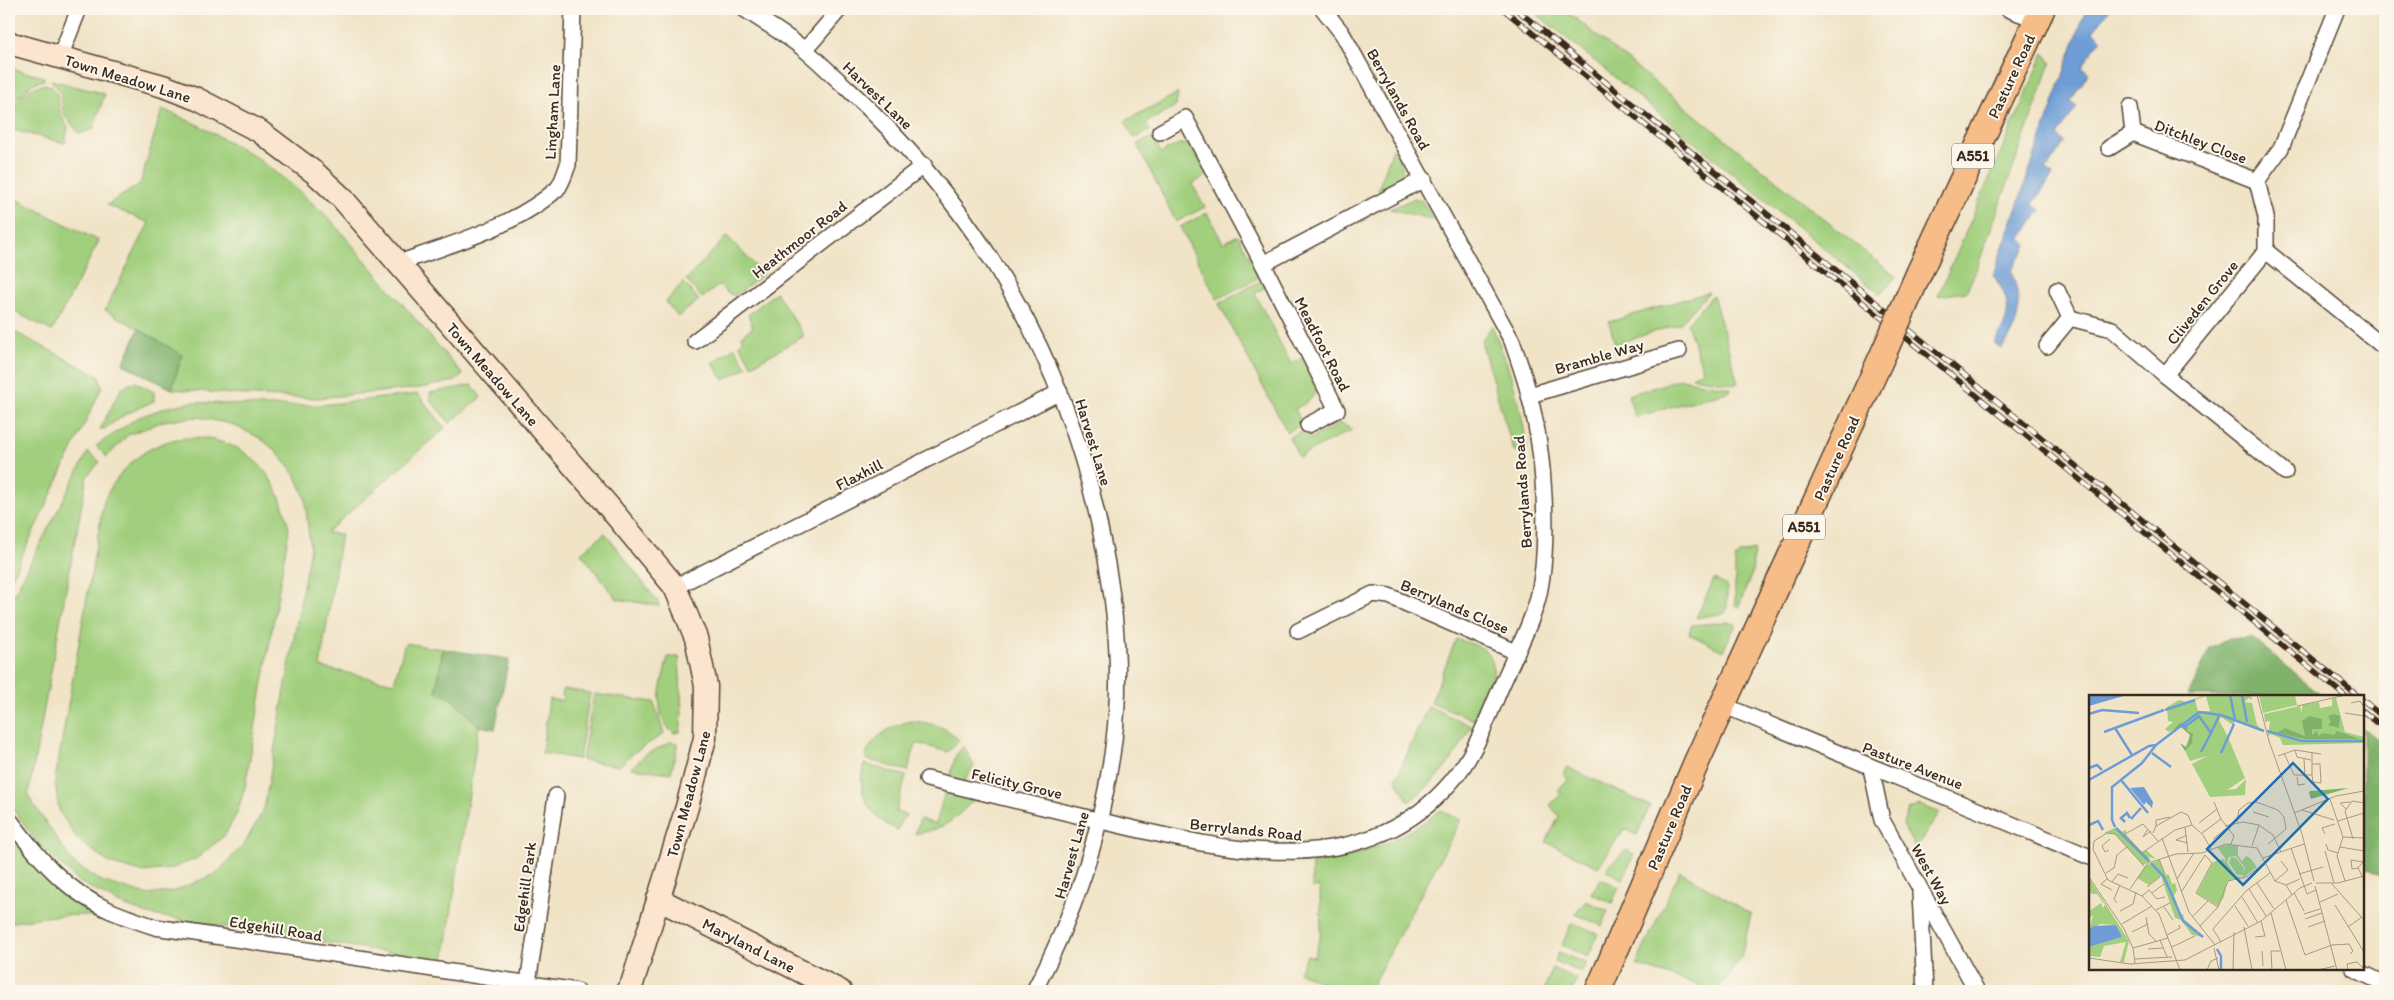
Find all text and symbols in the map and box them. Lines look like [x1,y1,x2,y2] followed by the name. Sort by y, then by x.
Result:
[1984,31,2039,121] street label: Pasture Road
[1363,45,1434,154] street label: Berrylands Road
[62,50,194,107] street label: Town Meadow Lane
[839,57,917,134] street label: Harvest Lane
[541,64,564,160] street label: Lingham Lane
[2152,115,2250,168] street label: Ditchley Close
[1952,144,1994,168] road number: A551
[748,196,851,282] street label: Heathmoor Road
[2163,256,2242,348] street label: Cliveden Grove
[1291,294,1355,395] street label: Meadfoot Road
[442,319,543,430] street label: Town Meadow Lane
[1553,335,1646,378] street label: Bramble Way
[1071,396,1116,488] street label: Harvest Lane
[1809,413,1864,504] street label: Pasture Road
[1509,435,1536,549] street label: Berrylands Road
[833,454,886,494] street label: Flaxhill
[1783,514,1825,540] road number: A551
[1398,575,1512,638] street label: Berrylands Close
[2089,695,2364,970] inset map
[662,728,715,860] street label: Town Meadow Lane
[1860,738,1966,794] street label: Pasture Avenue
[970,764,1064,803] street label: Felicity Grove
[1643,781,1696,873] street label: Pasture Road
[1050,809,1093,901] street label: Harvest Lane
[1189,814,1304,845] street label: Berrylands Road
[509,840,540,933] street label: Edgehill Park
[1907,841,1956,908] street label: West Way
[228,912,324,945] street label: Edgehill Road
[699,914,798,977] street label: Maryland Lane

